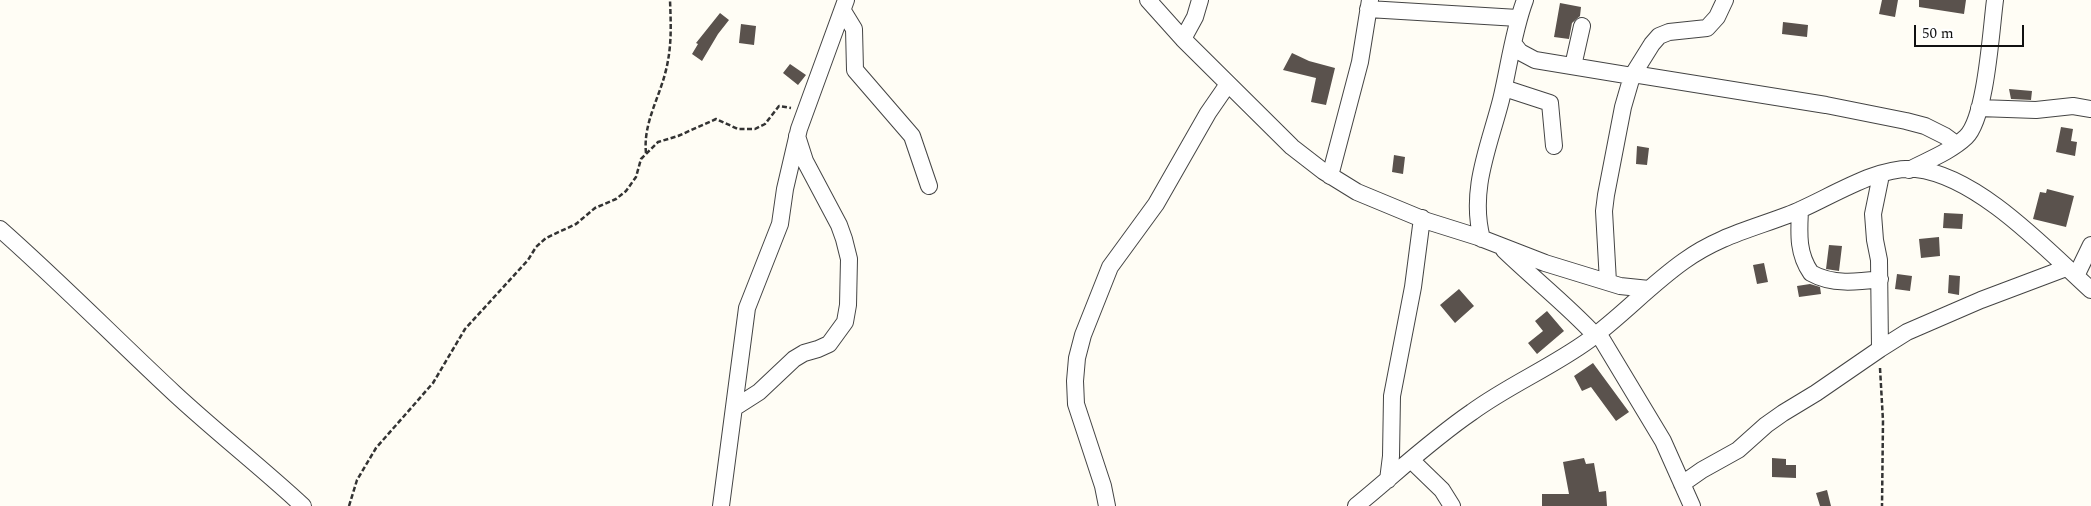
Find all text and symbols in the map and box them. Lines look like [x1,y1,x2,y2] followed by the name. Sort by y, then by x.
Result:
[1916,15,2026,47] scale bar
[1922,22,1954,45] text: 50 m

